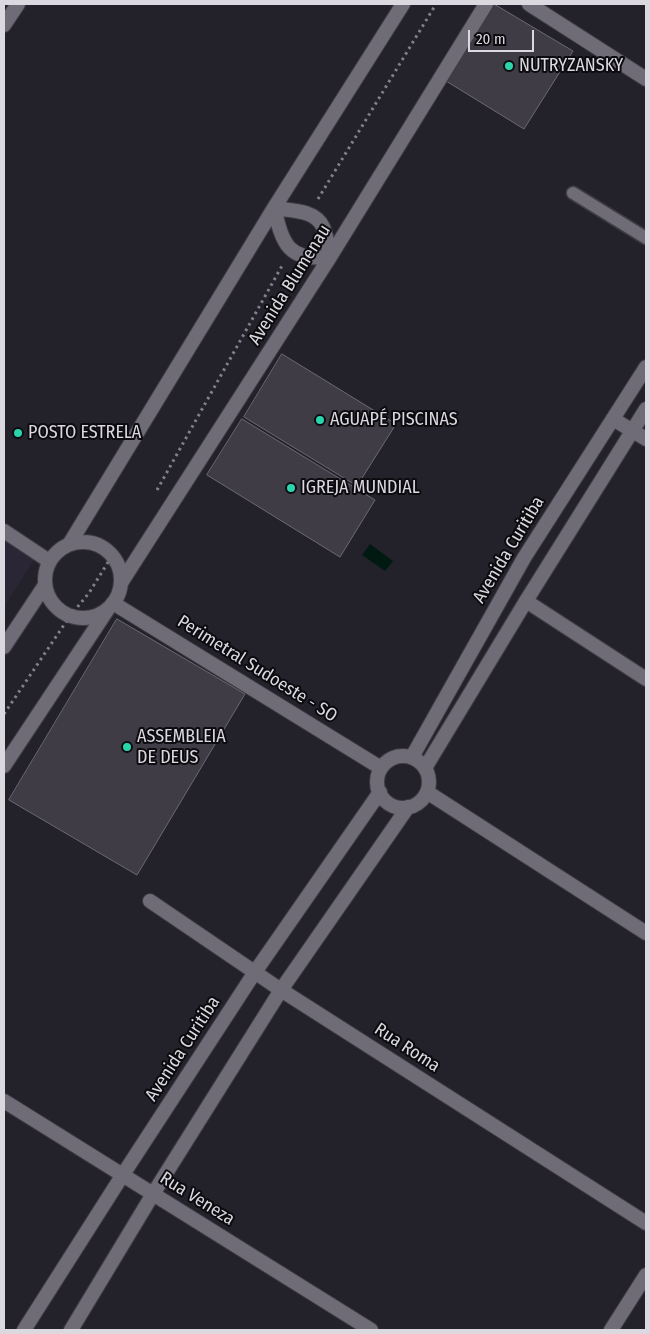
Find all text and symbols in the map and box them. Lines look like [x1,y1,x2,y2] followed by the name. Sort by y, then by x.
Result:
[470,20,536,52] scale bar
[476,30,506,48] text: 20 m
[519,55,623,77] place label: NUTRYZANSKY
[503,60,515,72] marker: NUTRYZANSKY
[244,221,336,349] street label: Avenida Blumenau
[330,409,458,431] place label: AGUAPÉ PISCINAS
[314,414,326,426] marker: AGUAPÉ PISCINAS
[28,422,141,444] place label: POSTO ESTRELA
[12,427,24,439] marker: POSTO ESTRELA
[301,477,420,499] place label: IGREJA MUNDIAL
[285,482,297,494] marker: IGREJA MUNDIAL
[469,493,549,607] street label: Avenida Curitiba
[173,611,341,727] street label: Perimetral Sudoeste - SO
[137,726,226,769] place label: ASSEMBLEIA DE DEUS
[121,741,133,753] marker: ASSEMBLEIA DE DEUS
[141,992,225,1106] street label: Avenida Curitiba
[370,1019,444,1077] street label: Rua Roma
[156,1168,238,1230] street label: Rua Veneza

